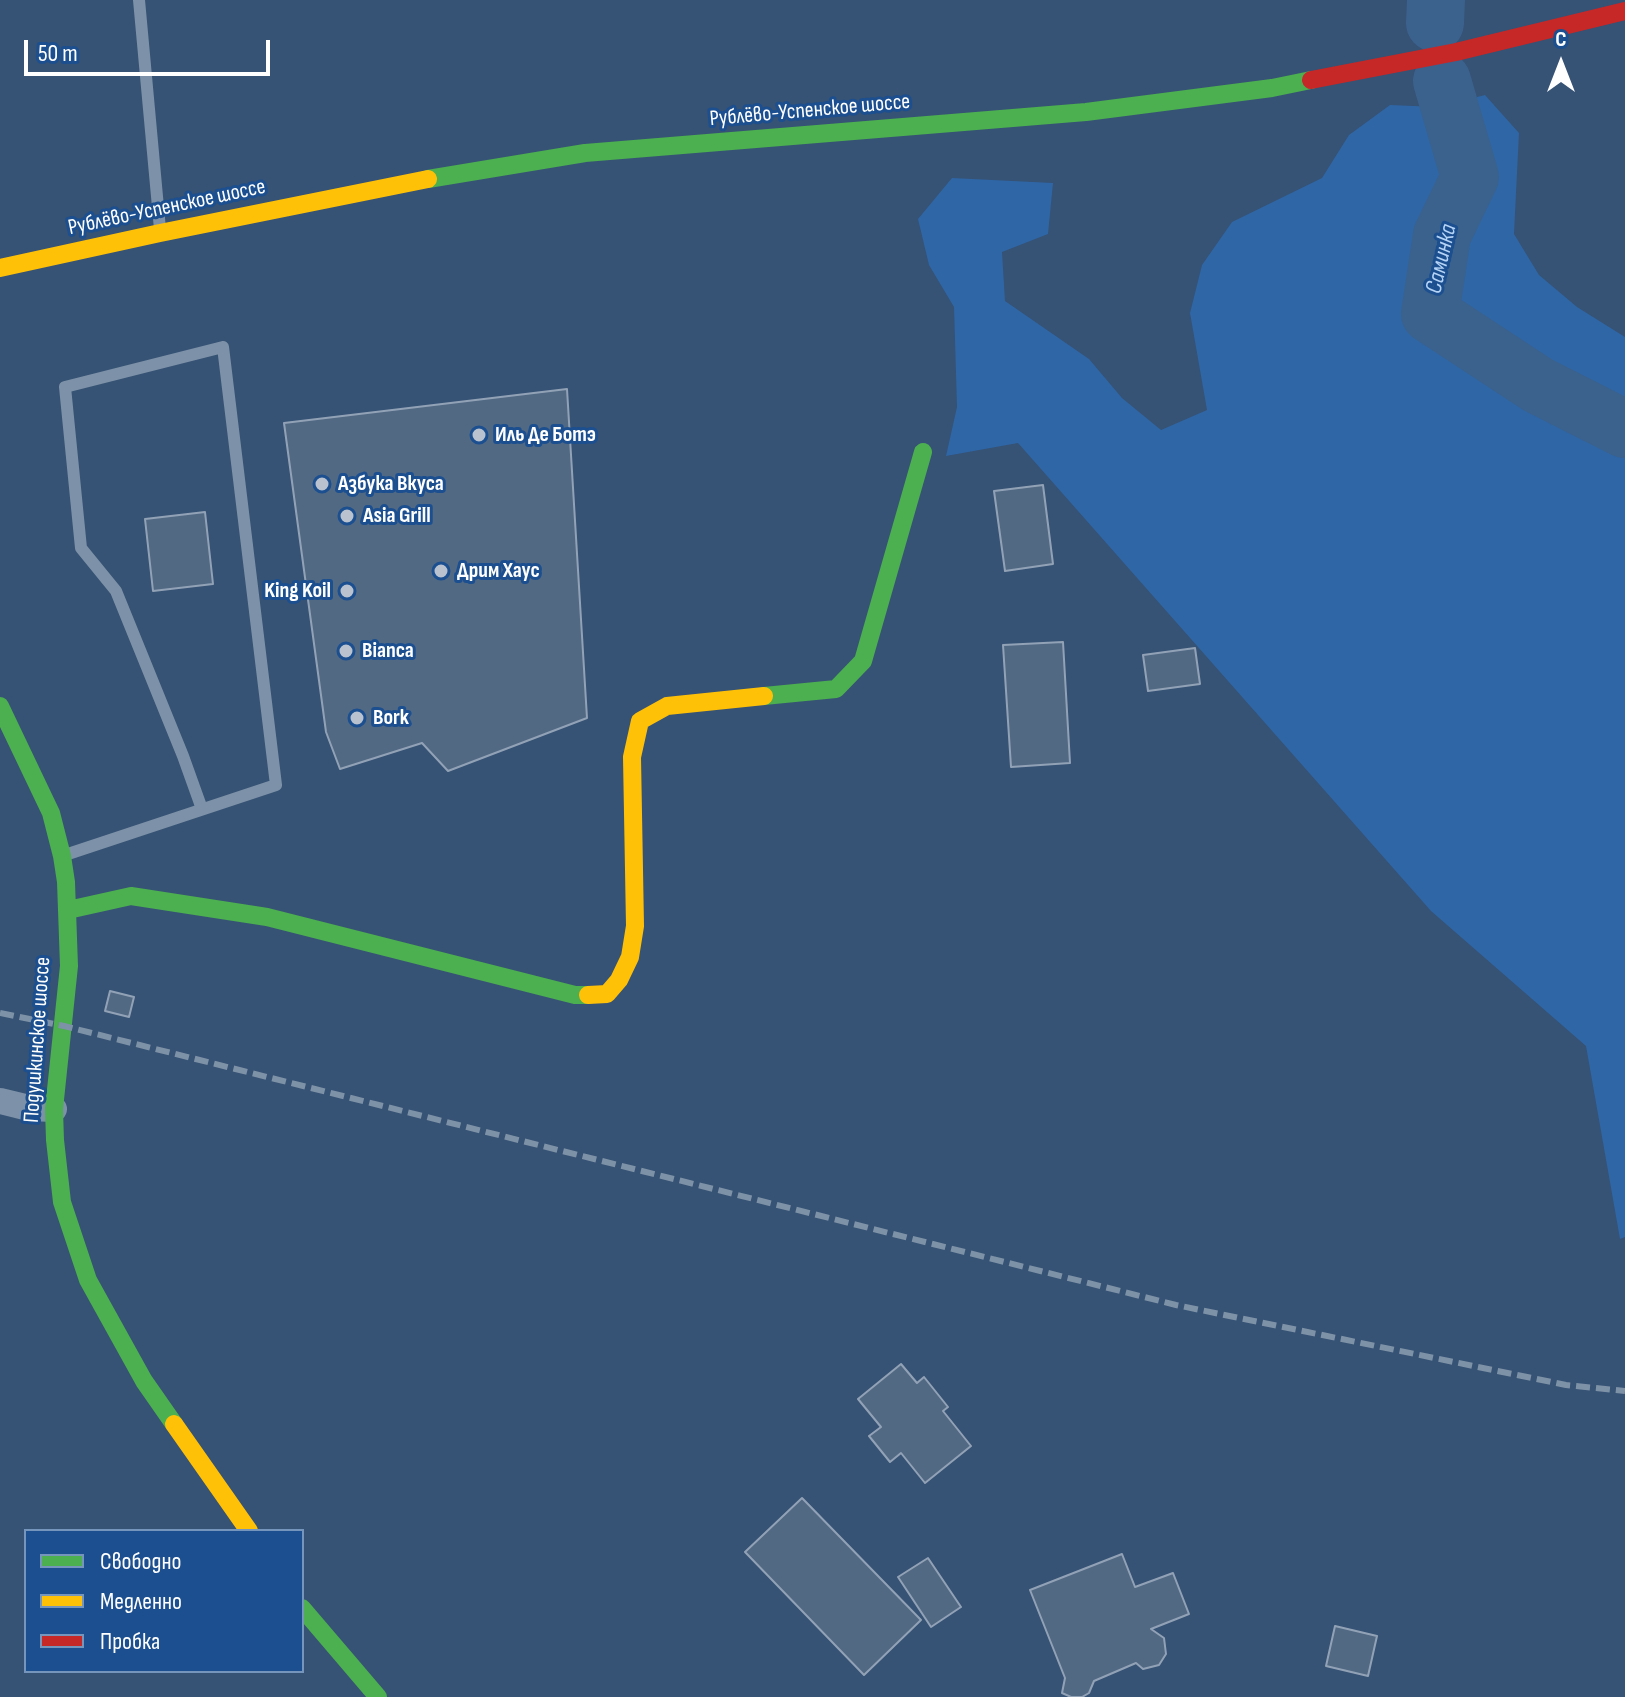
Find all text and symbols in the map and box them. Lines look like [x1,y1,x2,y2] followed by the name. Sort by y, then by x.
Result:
[28,24,274,74] scale bar
[1521,24,1601,104] north arrow
[1555,26,1567,53] text: С
[38,39,78,68] text: 50 m
[709,89,911,133] street label: Рублёво-Успенское шоссе
[66,174,268,242] street label: Рублёво-Успенское шоссе
[1420,221,1464,297] water label: Саминка
[495,422,596,448] place label: Иль Де Ботэ
[470,426,488,444] marker: Иль Де Ботэ
[338,471,444,497] place label: Азбука Вкуса
[313,475,331,493] marker: Азбука Вкуса
[363,503,431,529] place label: Asia Grill
[338,507,356,525] marker: Asia Grill
[457,558,540,584] place label: Дрим Хаус
[432,562,450,580] marker: Дрим Хаус
[264,578,331,604] place label: King Koil
[338,582,356,600] marker: King Koil
[362,638,414,664] place label: Bianca
[337,642,355,660] marker: Bianca
[373,705,409,731] place label: Bork
[348,709,366,727] marker: Bork
[19,956,57,1124] street label: Подушкинское шоссе
[24,1529,304,1673] legend
[100,1547,181,1576] text: Свободно
[100,1587,182,1616] text: Медленно
[100,1627,160,1656] text: Пробка

